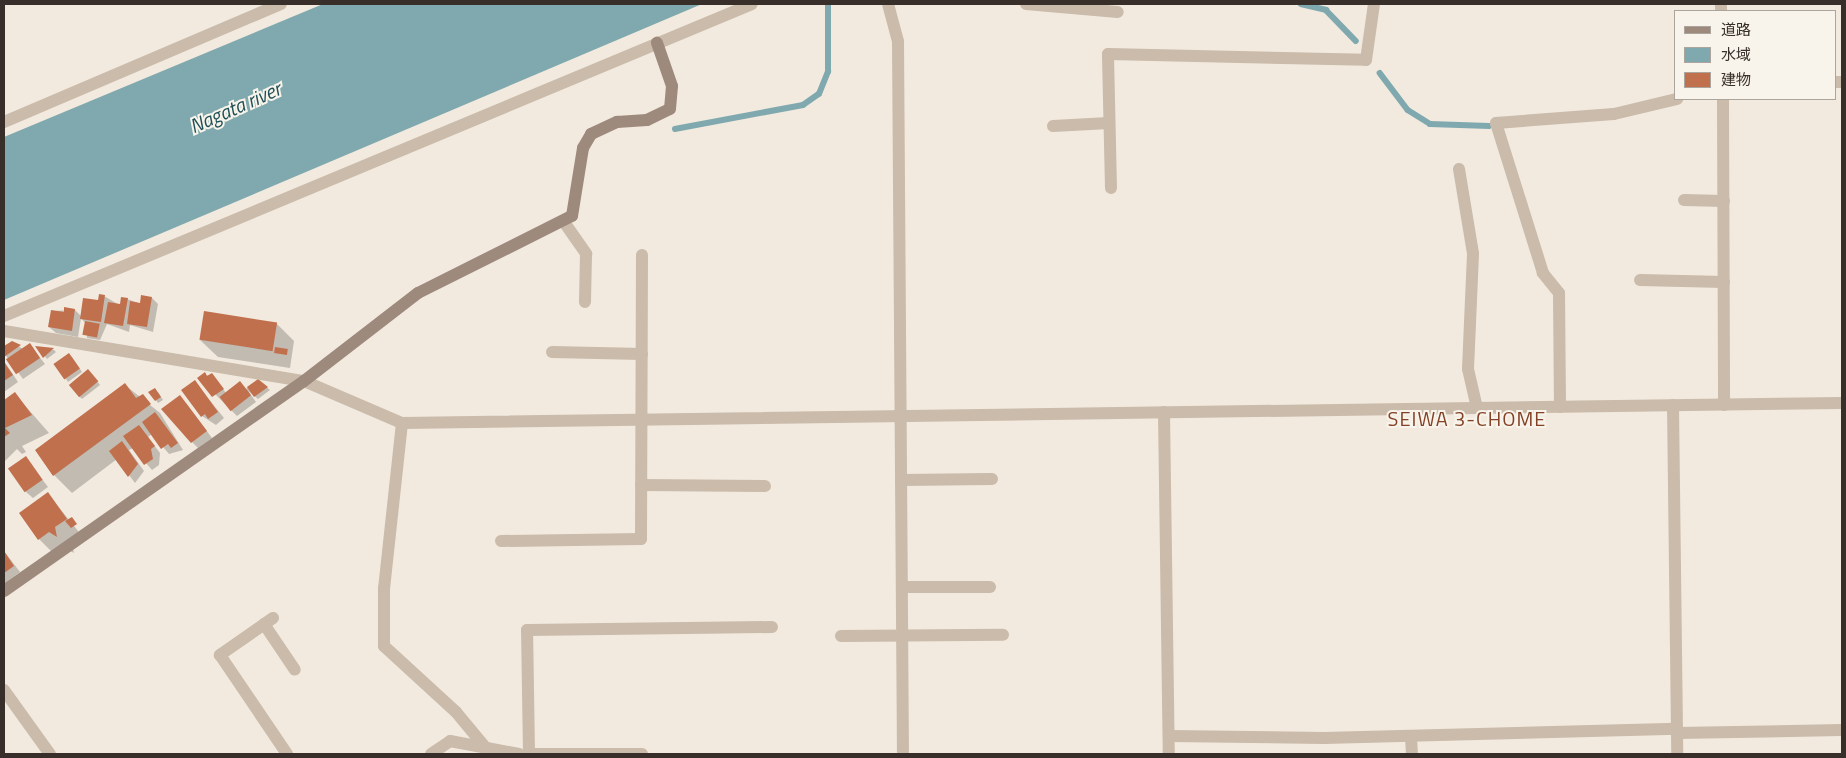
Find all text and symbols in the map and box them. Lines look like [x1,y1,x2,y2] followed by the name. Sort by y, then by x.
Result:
[1674,10,1836,100] legend
[1721,18,1751,41] text: 道路
[1721,43,1751,66] text: 水域
[1721,68,1751,91] text: 建物
[186,76,284,138] water label: Nagata river
[1386,406,1548,430] district label: SEIWA 3-CHOME

